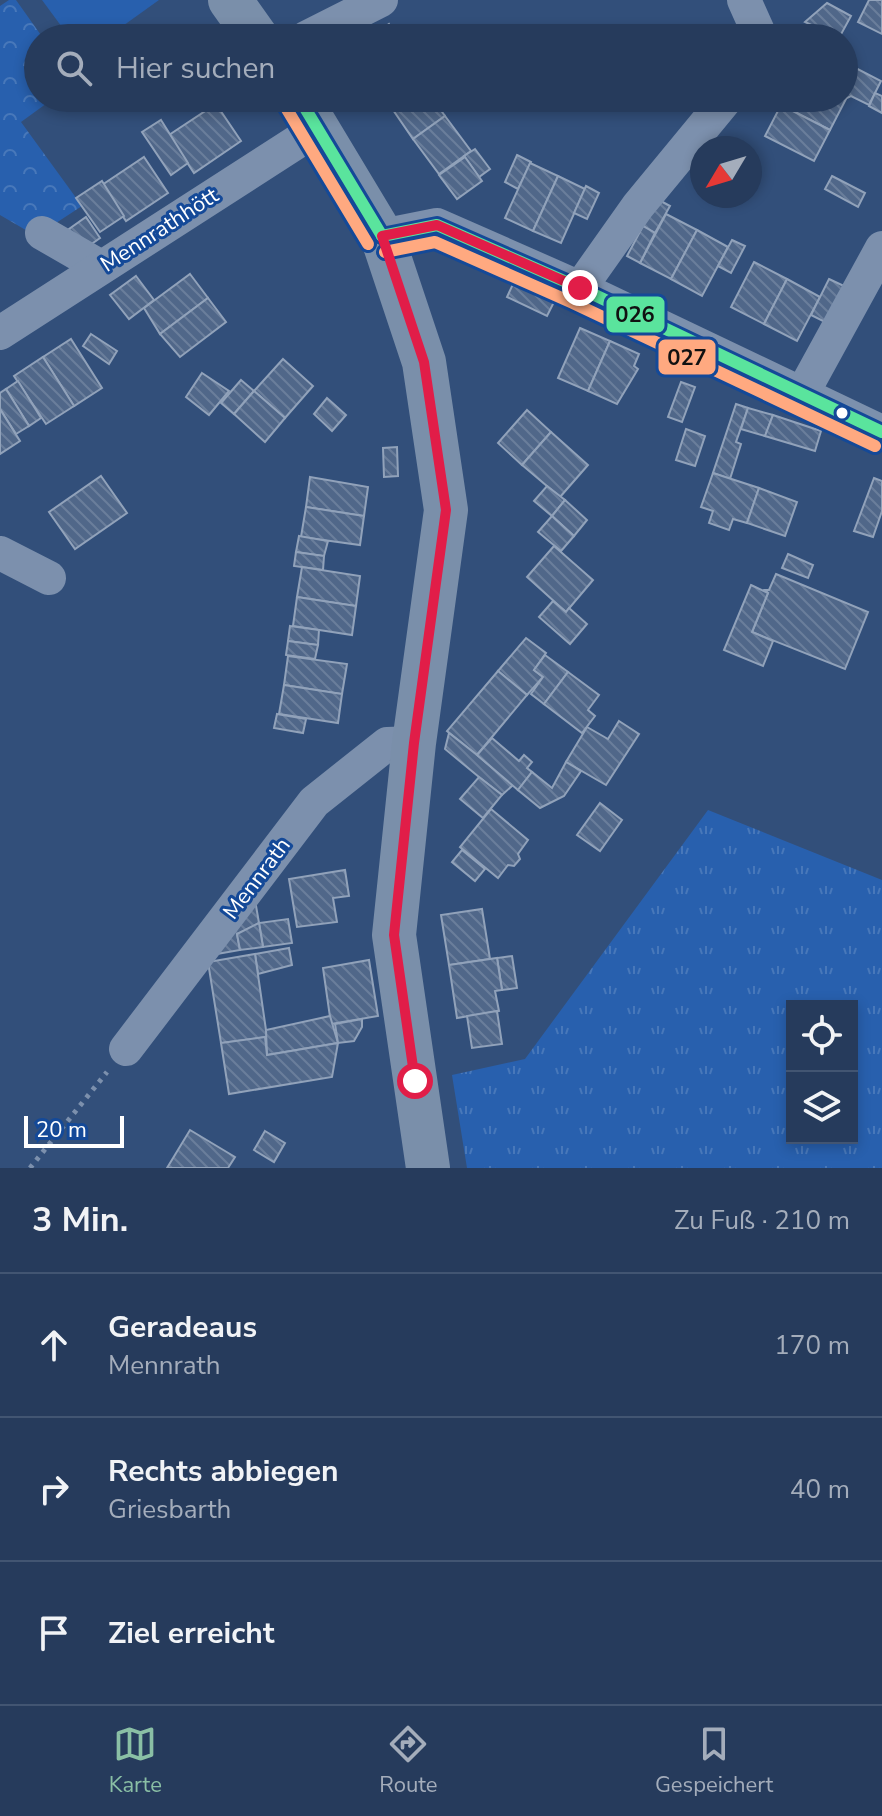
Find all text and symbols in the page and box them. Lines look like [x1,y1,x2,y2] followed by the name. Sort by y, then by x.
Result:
[24,24,858,112] search box
[52,46,96,90] icon: search
[116,48,275,89] text: Hier suchen
[690,136,762,208] north arrow
[95,180,225,279] street label: Mennrathhött
[562,270,598,306] route end
[605,295,666,334] line badge: 026
[615,300,655,330] text: 026
[657,338,717,376] line badge: 027
[667,343,707,373] text: 027
[834,405,850,421] unlabelled marker
[216,832,297,926] street label: Mennrath
[786,1000,858,1144] map controls
[786,1000,858,1072] button: locate
[397,1063,433,1099] route start
[786,1072,858,1144] button: layers
[24,1112,124,1148] scale bar
[36,1115,87,1145] text: 20 m
[32,1197,128,1243] text: 3 Min.
[674,1203,850,1238] text: Zu Fuß · 210 m
[108,1307,257,1348] text: Geradeaus
[32,1323,76,1367] icon: ahead
[774,1328,850,1363] text: 170 m
[108,1348,220,1383] text: Mennrath
[108,1451,339,1492] text: Rechts abbiegen
[32,1467,76,1511] icon: right
[790,1472,850,1507] text: 40 m
[108,1492,231,1527] text: Griesbarth
[32,1611,76,1655] icon: arrive
[108,1613,274,1654] text: Ziel erreicht
[109,1722,162,1800] tab: Karte
[379,1722,438,1800] tab: Route
[655,1722,773,1800] tab: Gespeichert

